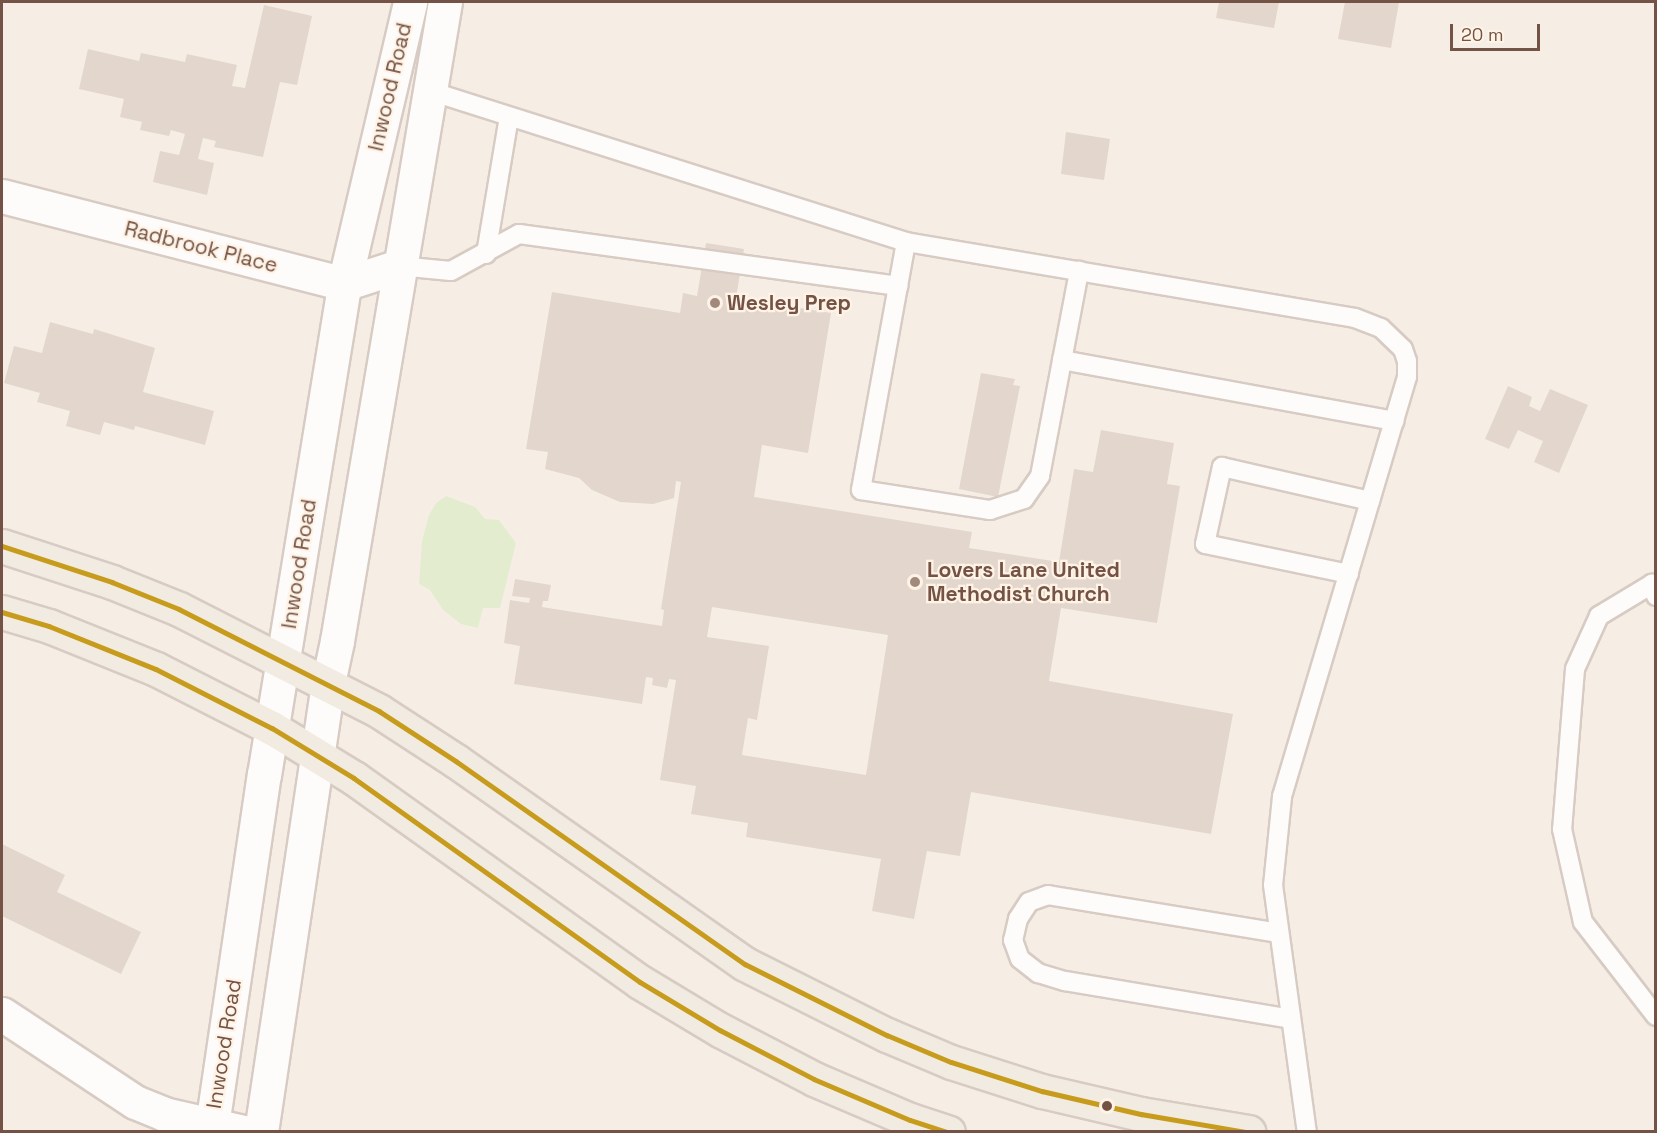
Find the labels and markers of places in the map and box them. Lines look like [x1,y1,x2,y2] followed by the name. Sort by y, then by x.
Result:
[727,290,851,316] place label: Wesley Prep
[708,296,722,310] marker: Wesley Prep
[927,557,1120,607] place label: Lovers Lane United Methodist Church
[908,575,922,589] marker: Lovers Lane United Methodist Church
[1101,1100,1113,1112] unlabelled marker

